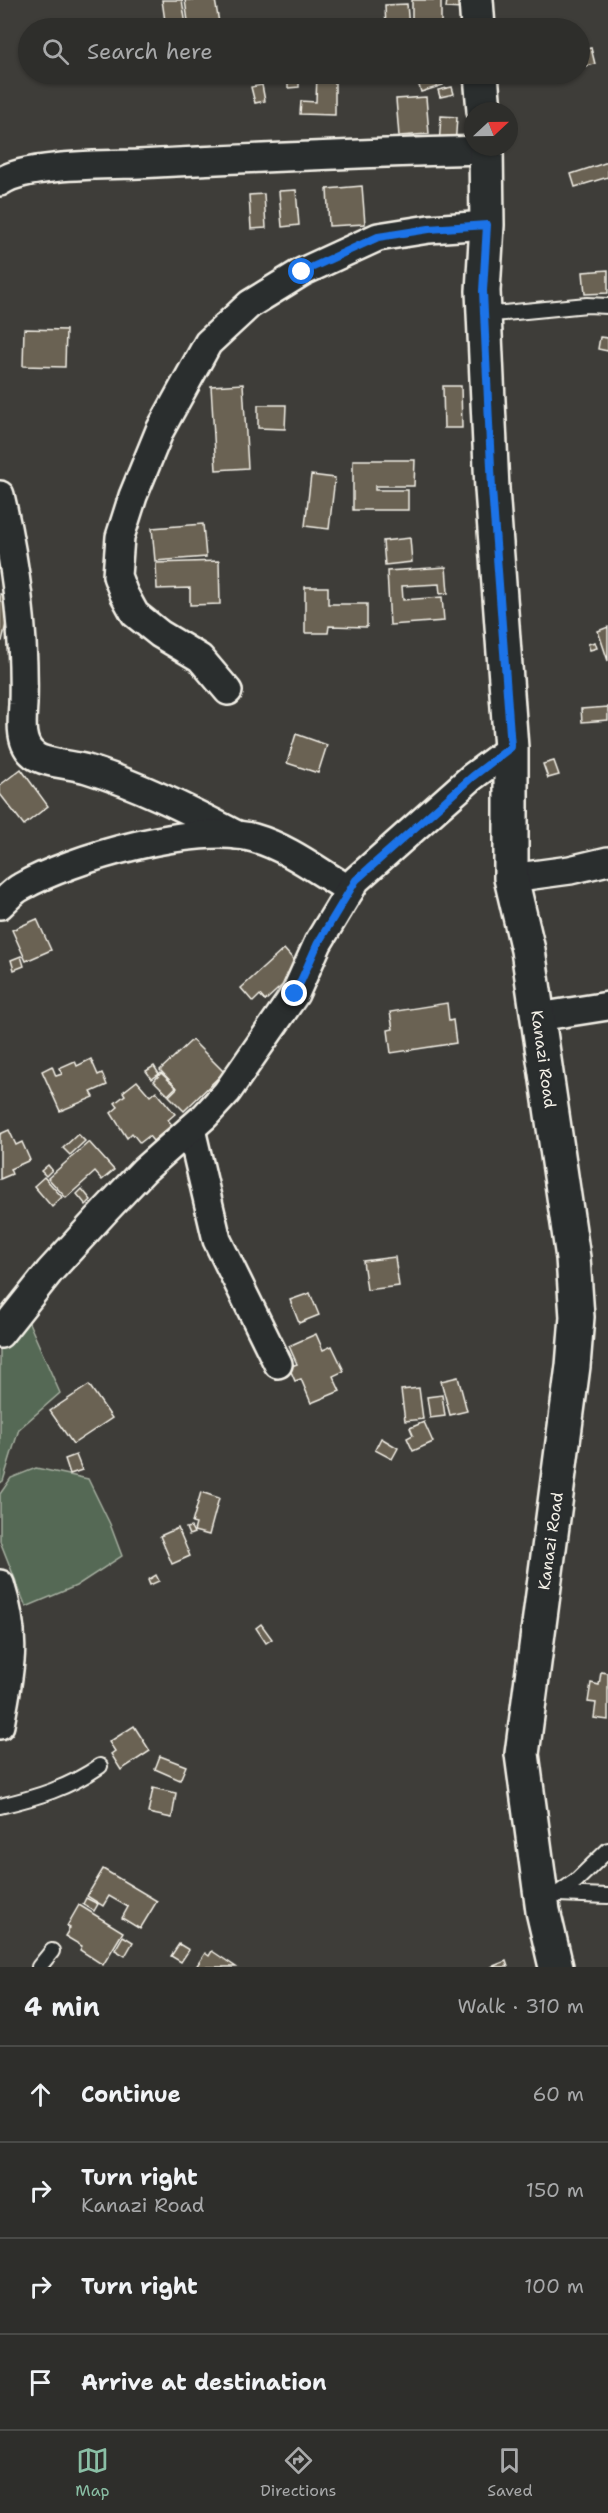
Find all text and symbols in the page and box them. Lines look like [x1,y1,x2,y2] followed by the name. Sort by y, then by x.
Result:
[18,18,590,84] search box
[39,35,72,68] icon: search
[87,37,213,66] text: Search here
[464,102,518,156] north arrow
[288,258,314,284] route start
[281,980,307,1006] route end
[526,1009,561,1109] street label: Kanazi Road
[533,1491,568,1591] street label: Kanazi Road
[24,1989,100,2024] text: 4 min
[458,1993,584,2019] text: Walk · 310 m
[24,2078,57,2111] icon: ahead
[81,2080,181,2109] text: Continue
[532,2081,584,2107] text: 60 m
[81,2163,198,2192] text: Turn right
[24,2174,57,2207] icon: right
[526,2177,584,2203] text: 150 m
[81,2192,205,2218] text: Kanazi Road
[24,2270,57,2303] icon: right
[81,2272,198,2301] text: Turn right
[524,2273,584,2299] text: 100 m
[24,2366,57,2399] icon: arrive
[81,2368,327,2397] text: Arrive at destination
[75,2444,110,2501] tab: Map
[260,2444,337,2501] tab: Directions
[487,2444,533,2501] tab: Saved

